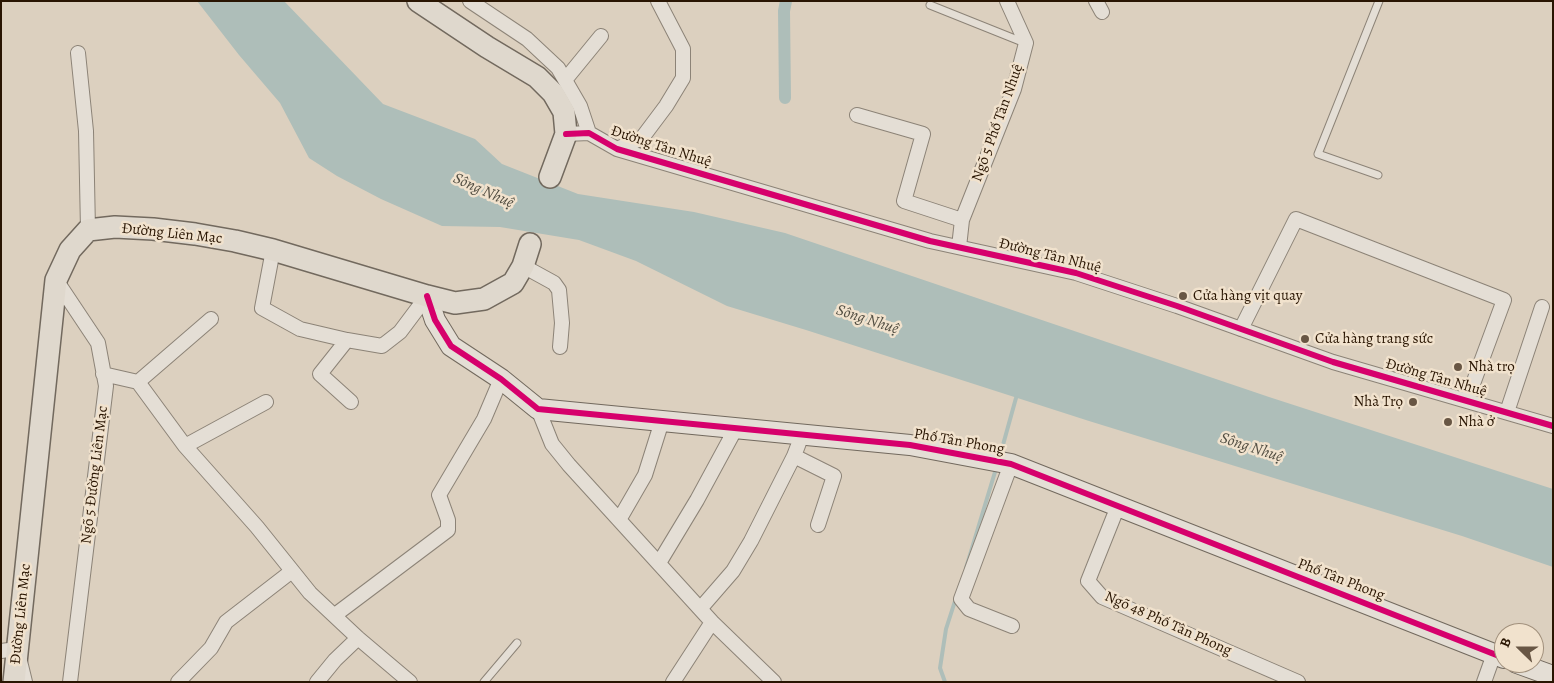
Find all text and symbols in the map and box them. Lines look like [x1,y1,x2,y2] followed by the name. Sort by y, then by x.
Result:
[968,62,1028,184] street label: Ngõ 5 Phố Tân Nhuệ
[608,122,714,172] street label: Đường Tân Nhuệ
[450,169,516,213] water label: Sông Nhuệ
[121,220,223,248] street label: Đường Liên Mạc
[997,235,1103,277] street label: Đường Tân Nhuệ
[1193,287,1302,305] place label: Cửa hàng vịt quay
[1177,290,1189,302] marker: Cửa hàng vịt quay
[834,301,900,339] water label: Sông Nhuệ
[1315,330,1433,348] place label: Cửa hàng trang sức
[1299,333,1311,345] marker: Cửa hàng trang sức
[1383,355,1489,401] street label: Đường Tân Nhuệ
[1468,358,1515,376] place label: Nhà trọ
[1452,361,1464,373] marker: Nhà trọ
[1353,393,1403,411] place label: Nhà Trọ
[1407,396,1419,408] marker: Nhà Trọ
[78,405,112,545] street label: Ngõ 5 Đường Liên Mạc
[1458,413,1495,431] place label: Nhà ở
[1442,416,1454,428] marker: Nhà ở
[912,425,1006,459] street label: Phố Tân Phong
[1218,429,1284,467] water label: Sông Nhuệ
[1295,555,1387,605] street label: Phố Tân Phong
[7,563,35,665] street label: Đường Liên Mạc
[1102,588,1234,660] street label: Ngõ 48 Phố Tân Phong
[1494,623,1544,673] north arrow
[1495,635,1516,650] text: B

